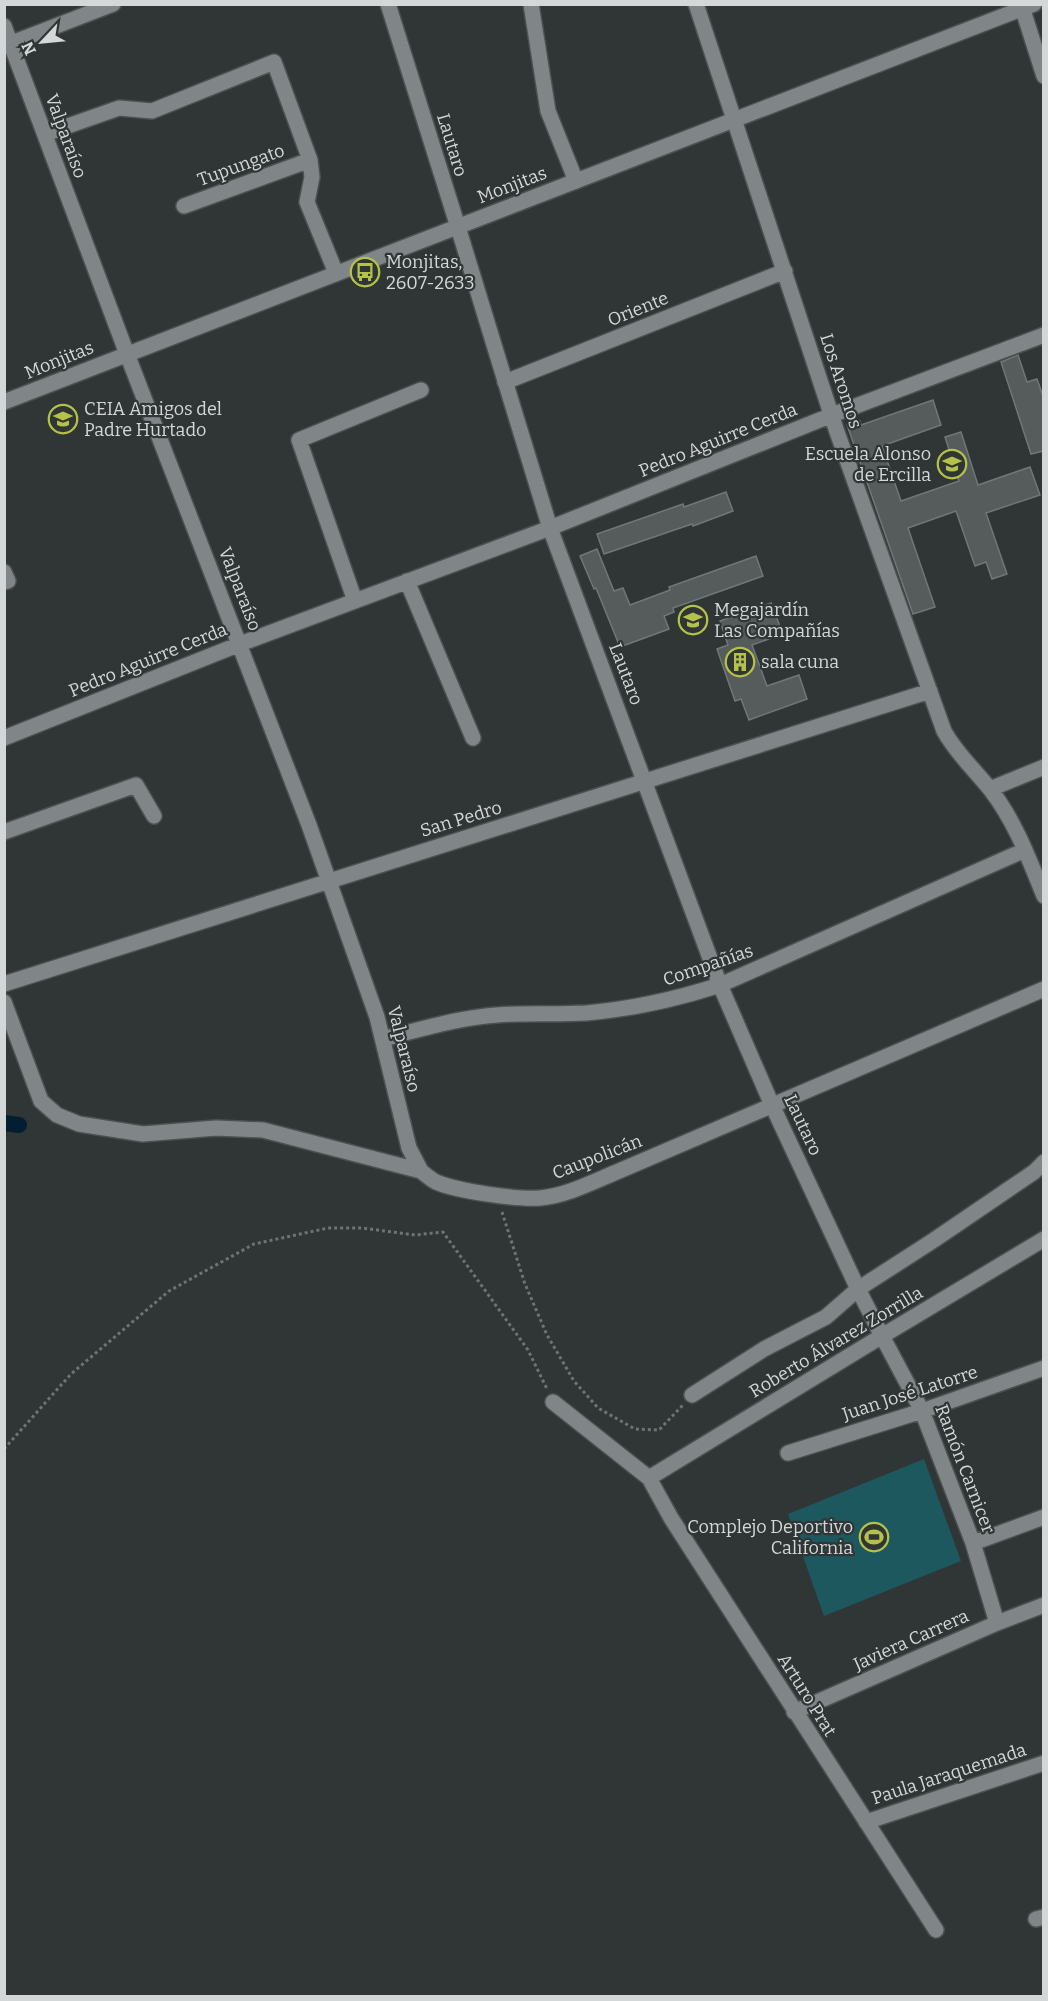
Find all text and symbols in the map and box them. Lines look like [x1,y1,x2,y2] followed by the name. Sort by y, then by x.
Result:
[12,12,72,72] north arrow
[18,39,40,58] text: N
[41,91,91,181] street label: Valparaíso
[432,111,472,179] street label: Lautaro
[195,139,287,191] street label: Tupungato
[474,162,550,208] street label: Monjitas
[386,251,474,294] place label: Monjitas, 2607-2633
[349,256,381,288] bus stop icon: Monjitas, 2607-2633
[604,287,672,331] street label: Oriente
[815,331,867,431] street label: Los Aromos
[21,336,97,384] street label: Monjitas
[84,398,222,441] place label: CEIA Amigos del Padre Hurtado
[636,398,801,482] street label: Pedro Aguirre Cerda
[47,403,79,435] school or university icon: CEIA Amigos del Padre Hurtado
[805,443,931,486] place label: Escuela Alonso de Ercilla
[936,448,968,480] school or university icon: Escuela Alonso de Ercilla
[214,544,266,634] street label: Valparaíso
[714,599,840,642] place label: Megajardín Las Compañías
[677,604,709,636] school or university icon: Megajardín Las Compañías
[66,618,231,702] street label: Pedro Aguirre Cerda
[604,640,648,708] street label: Lautaro
[724,646,756,678] building icon: sala cuna
[761,651,839,673] place label: sala cuna
[418,796,504,842] street label: San Pedro
[660,939,756,991] street label: Compañías
[383,1004,425,1094] street label: Valparaíso
[779,1091,827,1159] street label: Lautaro
[549,1130,645,1184] street label: Caupolicán
[745,1281,927,1402] street label: Roberto Álvarez Zorrilla
[839,1361,981,1426] street label: Juan José Latorre
[930,1401,1000,1537] street label: Ramón Carnicer
[687,1516,853,1559] place label: Complejo Deportivo California
[858,1521,890,1553] sports icon: Complejo Deportivo California
[849,1605,972,1676] street label: Javiera Carrera
[773,1649,841,1741] street label: Arturo Prat
[869,1739,1029,1809] street label: Paula Jaraquemada

